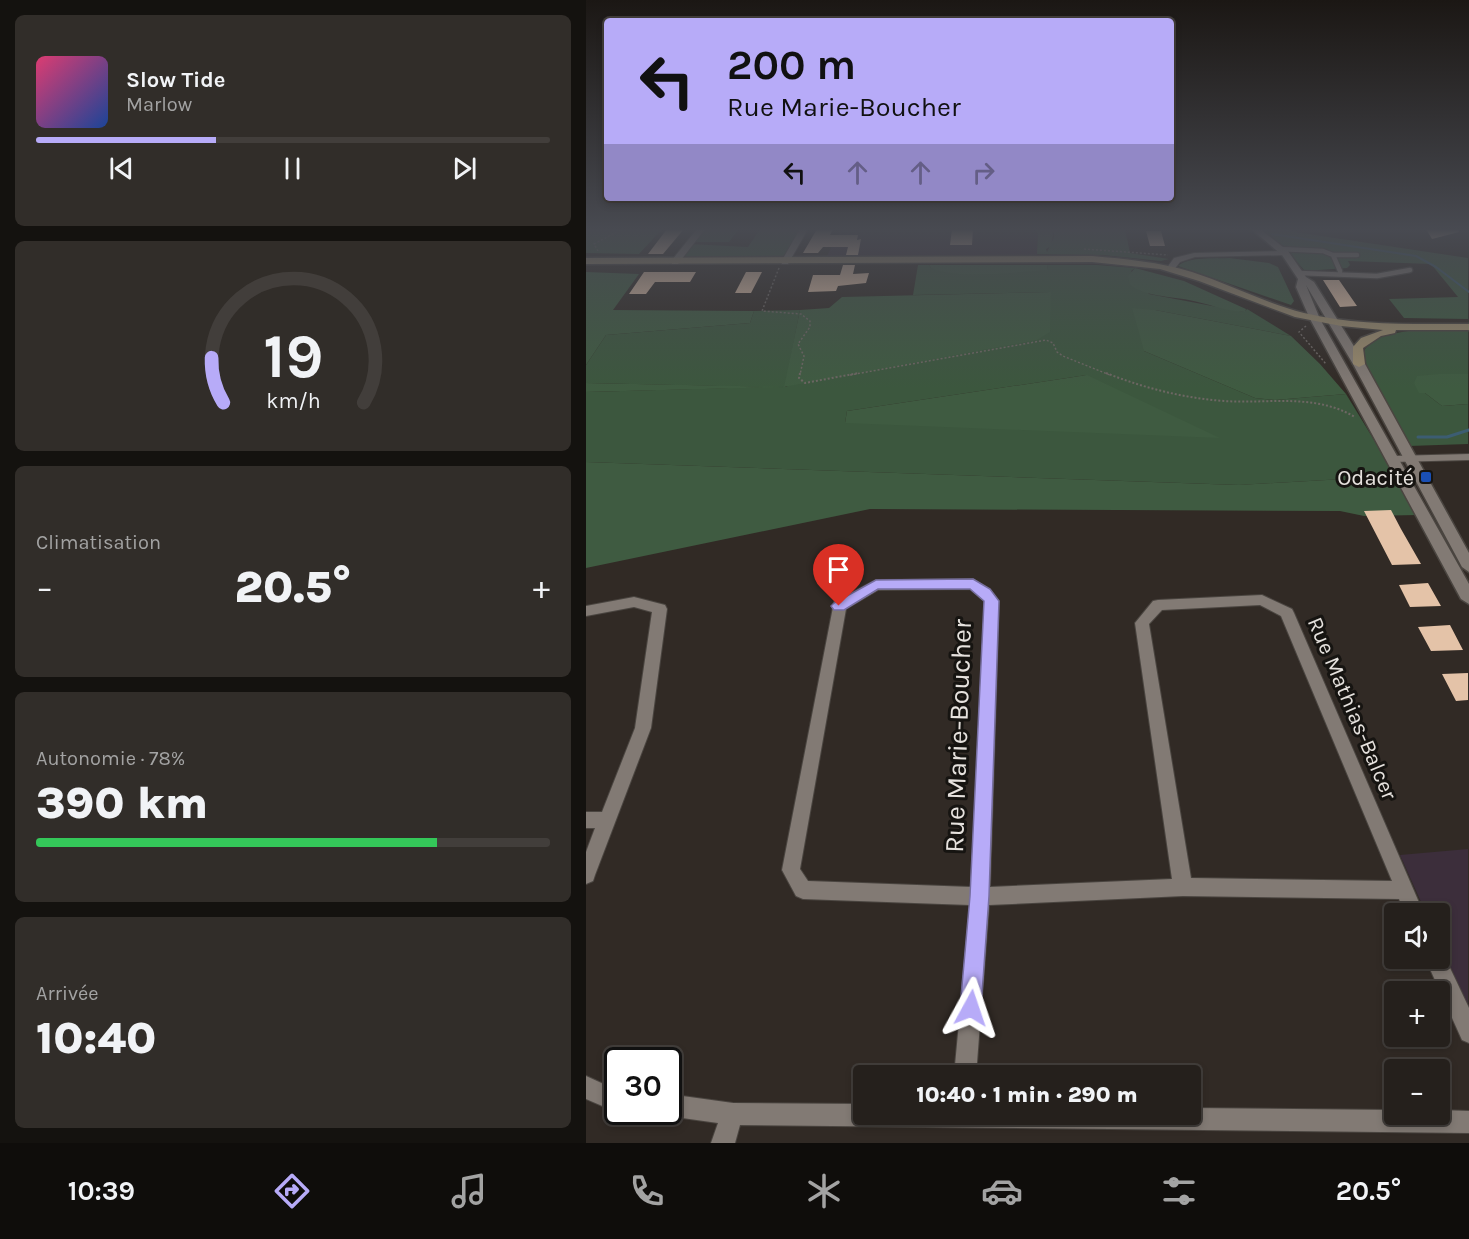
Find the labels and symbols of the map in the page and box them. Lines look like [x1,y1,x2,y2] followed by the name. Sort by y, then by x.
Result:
[1337,465,1414,491] place label: Odacité
[1419,470,1433,484] marker: Odacité
[813,544,864,606] pin
[1302,613,1402,804] street label: Rue Mathias-Balcer
[938,618,978,853] street label: Rue Marie-Boucher
[939,976,1003,1040] position arrow
[604,1047,682,1125] speed limit sign: 30

